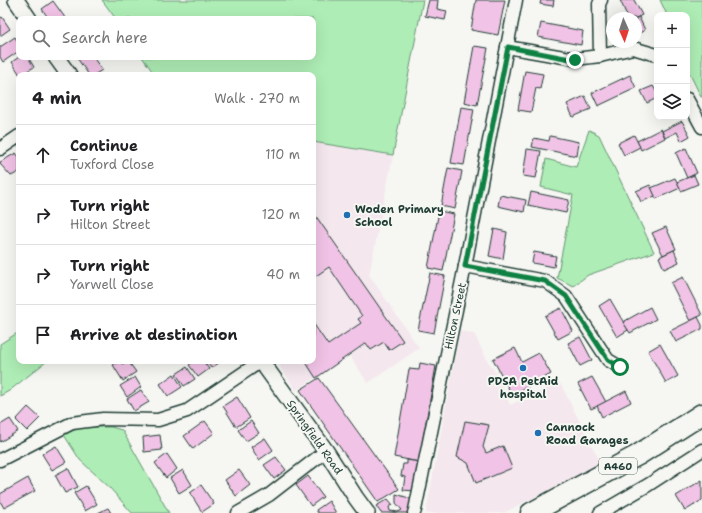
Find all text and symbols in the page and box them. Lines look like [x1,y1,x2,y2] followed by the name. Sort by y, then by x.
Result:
[606,12,642,48] north arrow
[654,12,690,120] map controls
[654,12,690,48] button: +
[16,16,316,60] search box
[30,27,52,49] icon: search
[62,28,148,48] text: Search here
[654,48,690,84] button: −
[566,51,584,69] route end
[654,84,690,120] button: layers
[32,87,82,109] text: 4 min
[214,90,300,107] text: Walk · 270 m
[70,136,138,156] text: Continue
[32,144,54,166] icon: ahead
[265,146,300,163] text: 110 m
[70,156,154,173] text: Tuxford Close
[70,196,150,216] text: Turn right
[355,202,444,230] place label: Woden Primary School
[32,204,54,226] icon: right
[262,206,300,223] text: 120 m
[342,210,352,220] marker: Woden Primary School
[70,216,150,233] text: Hilton Street
[70,256,150,276] text: Turn right
[32,264,54,286] icon: right
[266,266,300,283] text: 40 m
[70,276,154,293] text: Yarwell Close
[441,281,470,351] street label: Hilton Street
[32,324,54,346] icon: arrive
[70,325,238,345] text: Arrive at destination
[611,358,629,376] route start
[518,363,528,373] marker: PDSA PetAid hospital
[488,374,559,402] place label: PDSA PetAid hospital
[283,397,346,478] street label: Springfield Road
[546,420,629,448] place label: Cannock Road Garages
[533,428,543,438] marker: Cannock Road Garages
[599,458,637,474] road number: A460

